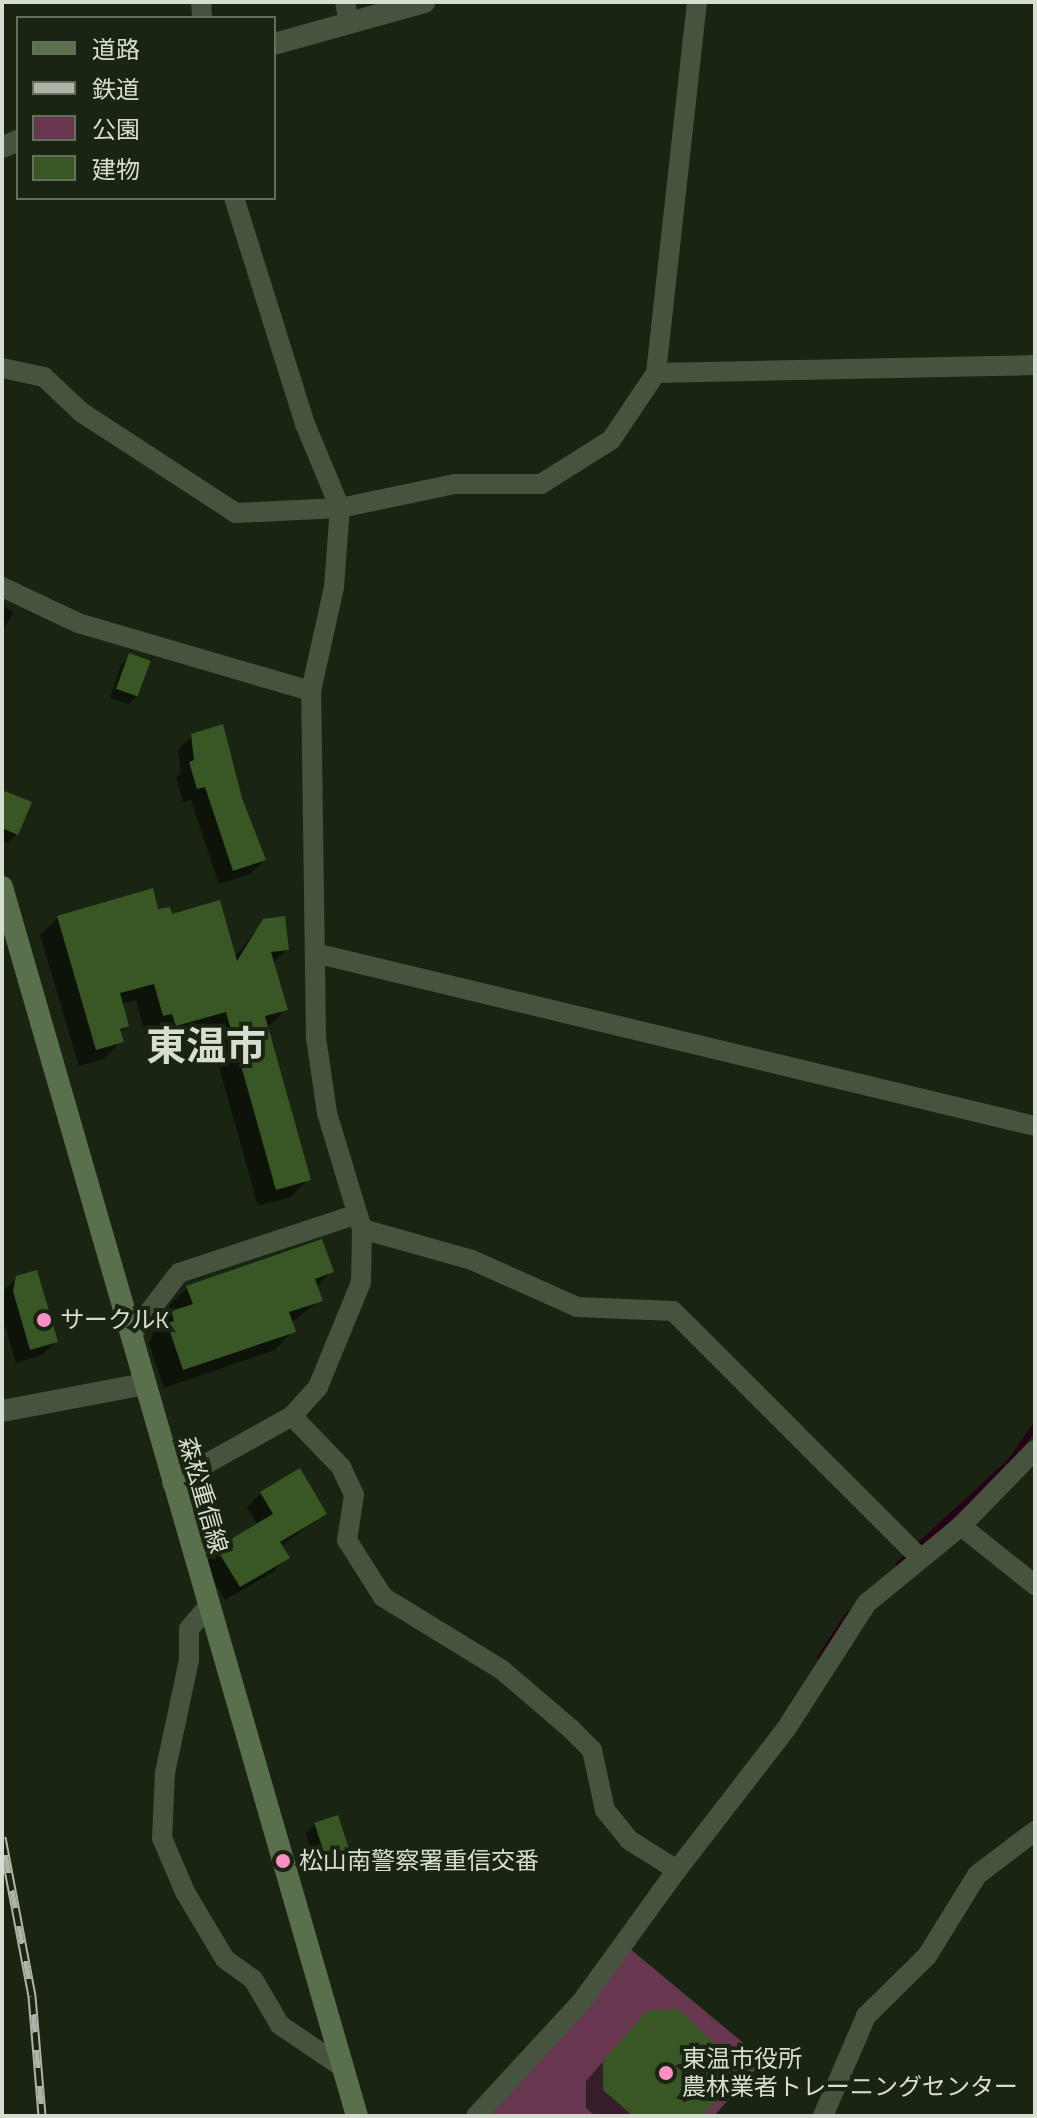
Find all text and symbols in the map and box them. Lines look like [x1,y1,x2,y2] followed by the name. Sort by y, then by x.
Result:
[16,16,276,200] legend
[92,31,140,67] text: 道路
[92,71,140,107] text: 鉄道
[92,111,140,147] text: 公園
[92,151,140,187] text: 建物
[146,1022,266,1070] district label: 東温市
[60,1306,170,1334] place label: サークルK
[35,1311,53,1329] marker: サークルK
[173,1433,233,1557] street label: 森松重信線
[299,1847,539,1875] place label: 松山南警察署重信交番
[274,1852,292,1870] marker: 松山南警察署重信交番
[682,2045,1018,2101] place label: 東温市役所 農林業者トレーニングセンター
[657,2064,675,2082] marker: 東温市役所 農林業者トレーニングセンター

